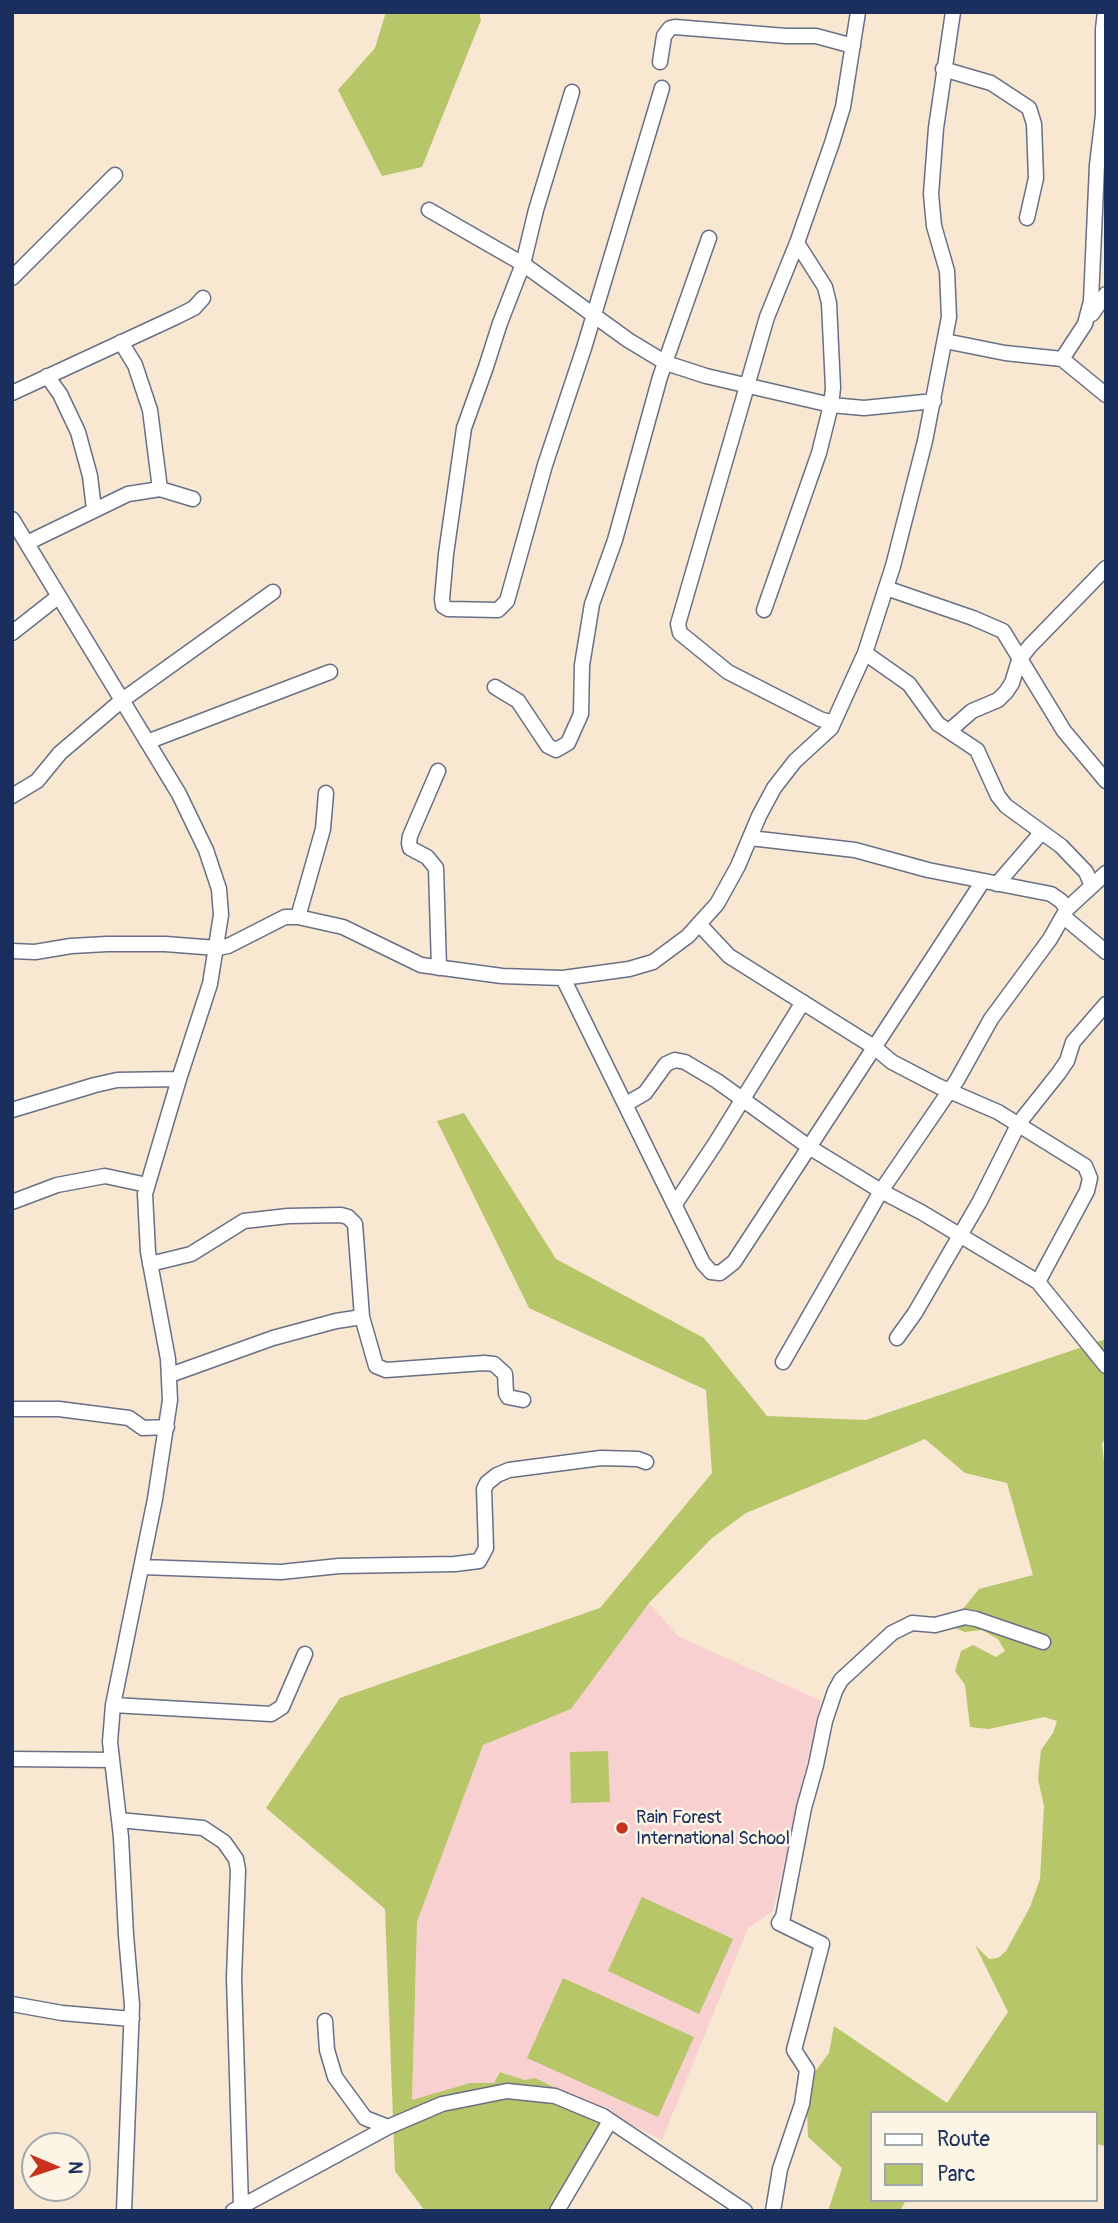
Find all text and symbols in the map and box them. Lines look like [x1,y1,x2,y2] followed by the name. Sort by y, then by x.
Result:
[636,1807,790,1850] place label: Rain Forest International School
[614,1820,630,1836] marker: Rain Forest International School
[870,2111,1097,2202] legend
[937,2126,990,2153] text: Route
[21,2132,91,2202] north arrow
[63,2161,87,2174] text: N
[937,2161,976,2188] text: Parc

